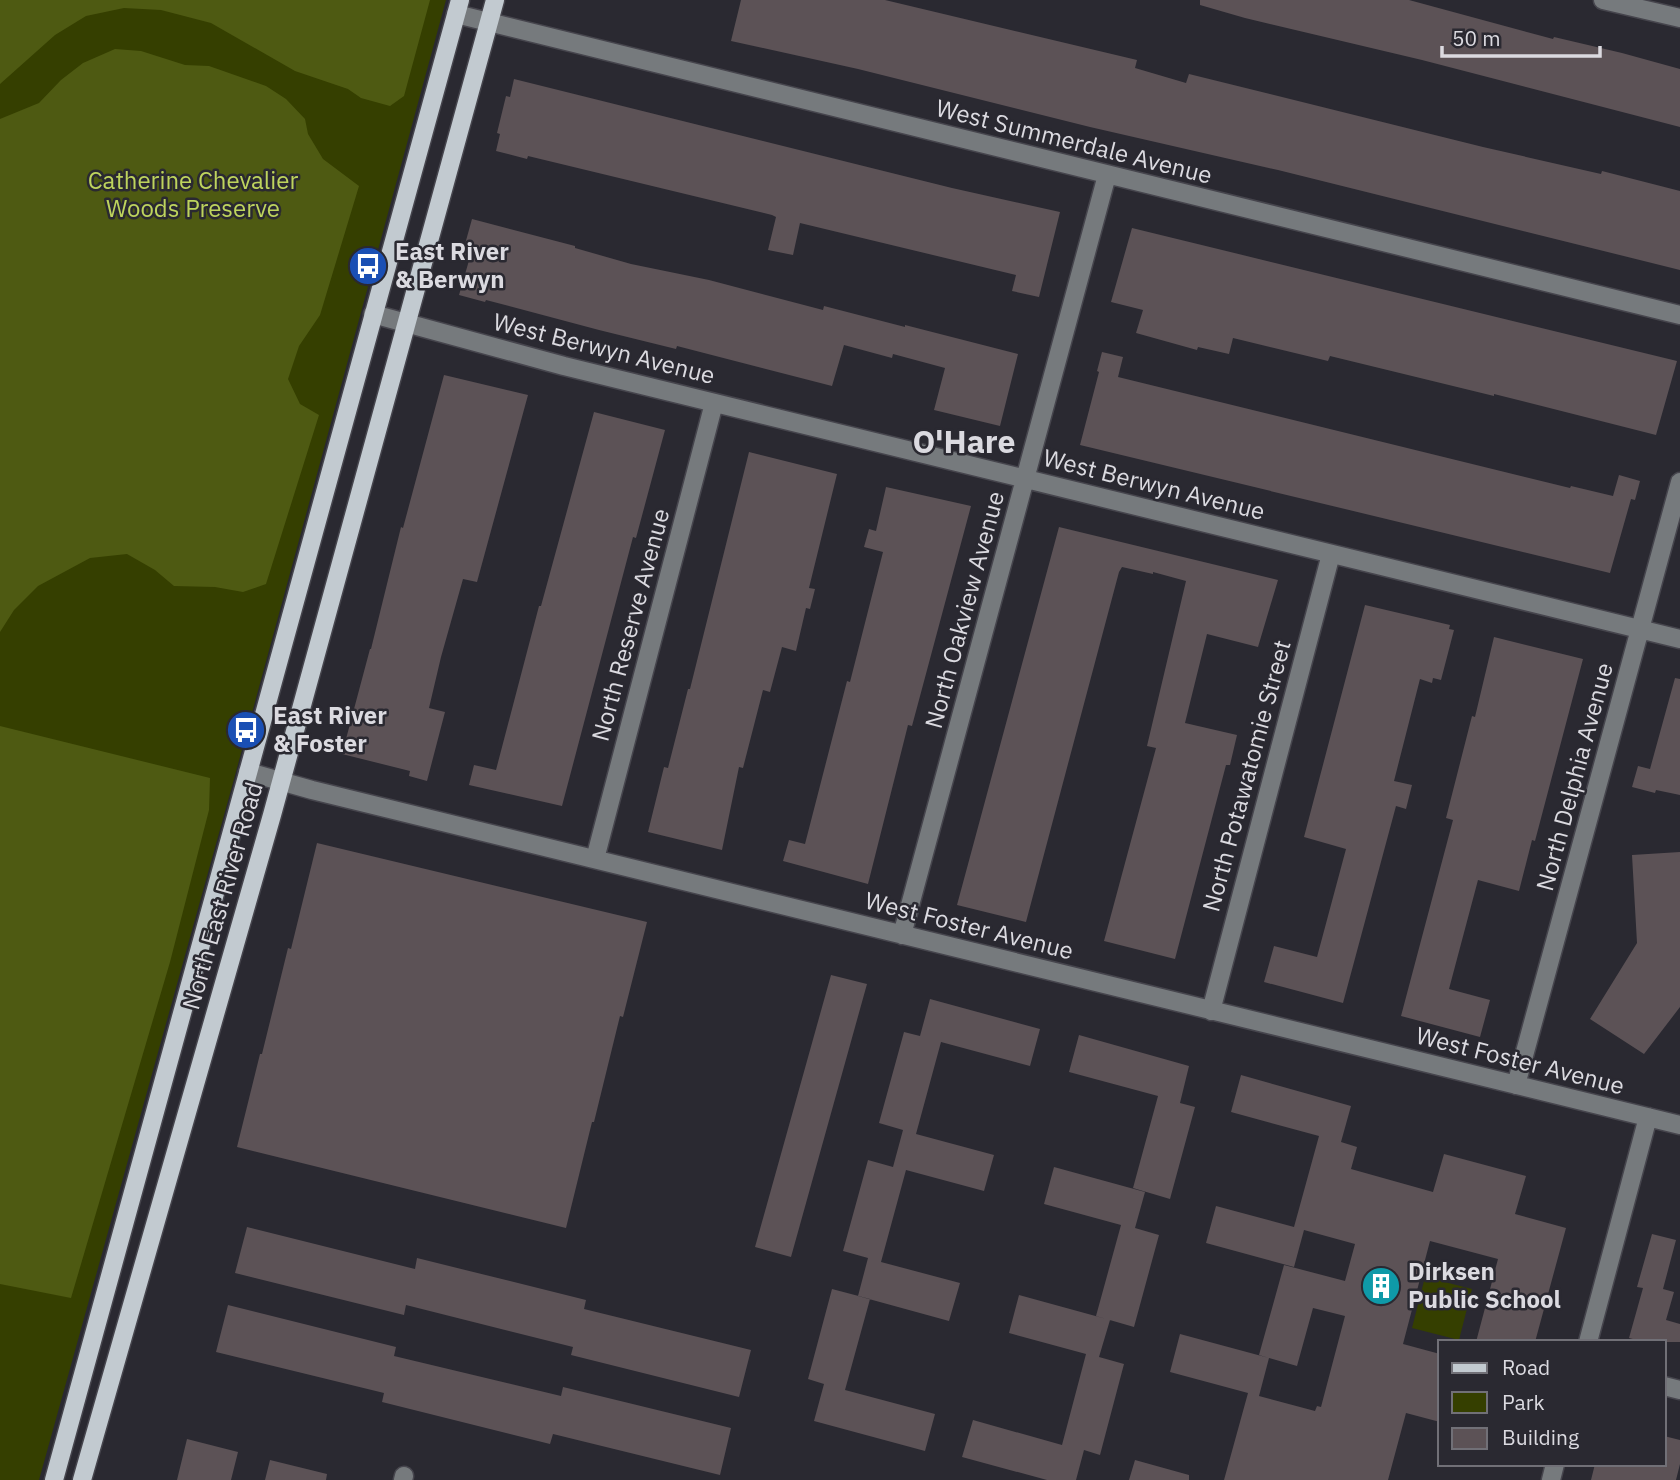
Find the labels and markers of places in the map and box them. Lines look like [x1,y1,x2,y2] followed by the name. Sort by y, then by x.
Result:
[395,235,509,295] place label: East River & Berwyn
[347,245,389,287] bus stop icon: East River & Berwyn
[273,699,387,759] place label: East River & Foster
[225,709,267,751] bus stop icon: East River & Foster
[1408,1255,1561,1315] place label: Dirksen Public School
[1360,1265,1402,1307] building icon: Dirksen Public School

